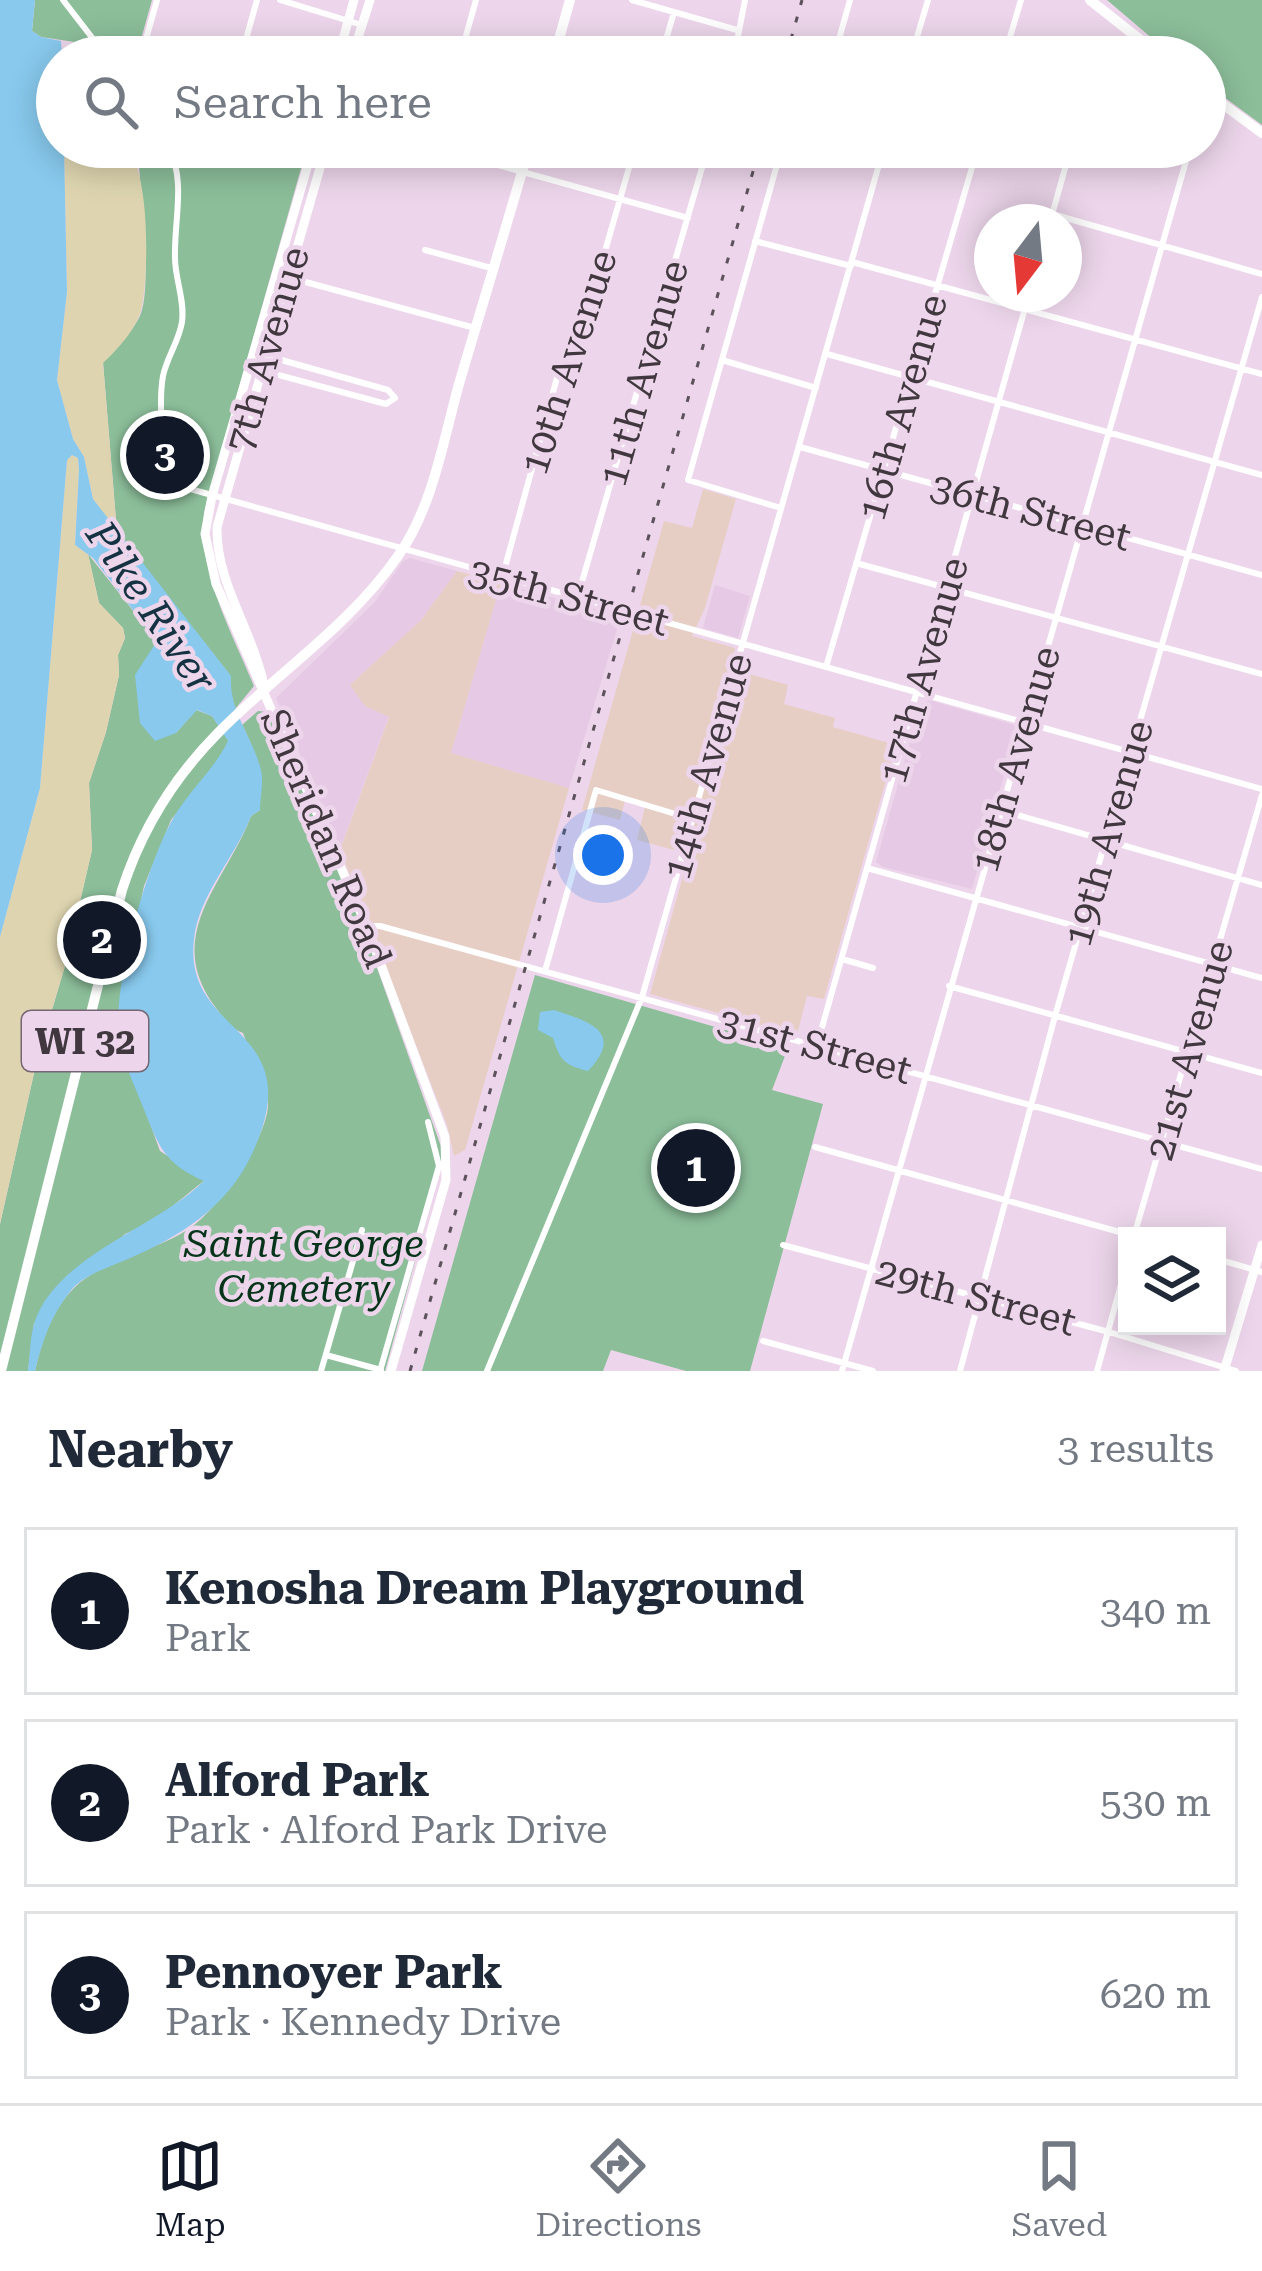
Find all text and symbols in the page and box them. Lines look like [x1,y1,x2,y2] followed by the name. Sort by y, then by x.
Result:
[36,36,1226,168] search box
[78,69,144,135] icon: search
[174,76,432,129] text: Search here
[974,204,1082,312] north arrow
[217,241,319,457] street label: 7th Avenue
[511,244,627,480] street label: 10th Avenue
[590,255,698,492] street label: 11th Avenue
[849,289,957,526] street label: 16th Avenue
[126,410,204,500] pin: 3
[926,463,1136,561] street label: 36th Street
[76,511,227,703] water label: Pike River
[464,548,674,646] street label: 35th Street
[870,552,978,789] street label: 17th Avenue
[962,641,1070,878] street label: 18th Avenue
[654,648,762,885] street label: 14th Avenue
[251,702,401,975] street label: Sheridan Road
[1055,715,1163,952] street label: 19th Avenue
[573,825,633,885] your location
[63,895,141,985] pin: 2
[1137,935,1243,1165] street label: 21st Avenue
[713,998,917,1094] street label: 31st Street
[22,1011,148,1071] road number: WI 32
[657,1123,735,1213] pin: 1
[183,1221,424,1312] park label: Saint George Cemetery
[1118,1227,1226,1335] map controls
[1118,1227,1226,1335] button: layers
[871,1248,1081,1346] street label: 29th Street
[48,1420,233,1479] text: Nearby
[1057,1426,1214,1472] text: 3 results
[165,1562,804,1615] text: Kenosha Dream Playground
[79,1588,101,1634] text: 1
[1100,1588,1211,1634] text: 340 m
[165,1615,251,1661] text: Park
[165,1754,430,1807] text: Alford Park
[79,1780,101,1826] text: 2
[1100,1780,1211,1826] text: 530 m
[165,1807,608,1853] text: Park · Alford Park Drive
[165,1946,502,1999] text: Pennoyer Park
[79,1972,101,2018] text: 3
[1100,1972,1211,2018] text: 620 m
[165,1999,561,2045] text: Park · Kennedy Drive
[155,2133,226,2244] tab: Map
[535,2133,701,2244] tab: Directions
[1011,2133,1107,2244] tab: Saved

